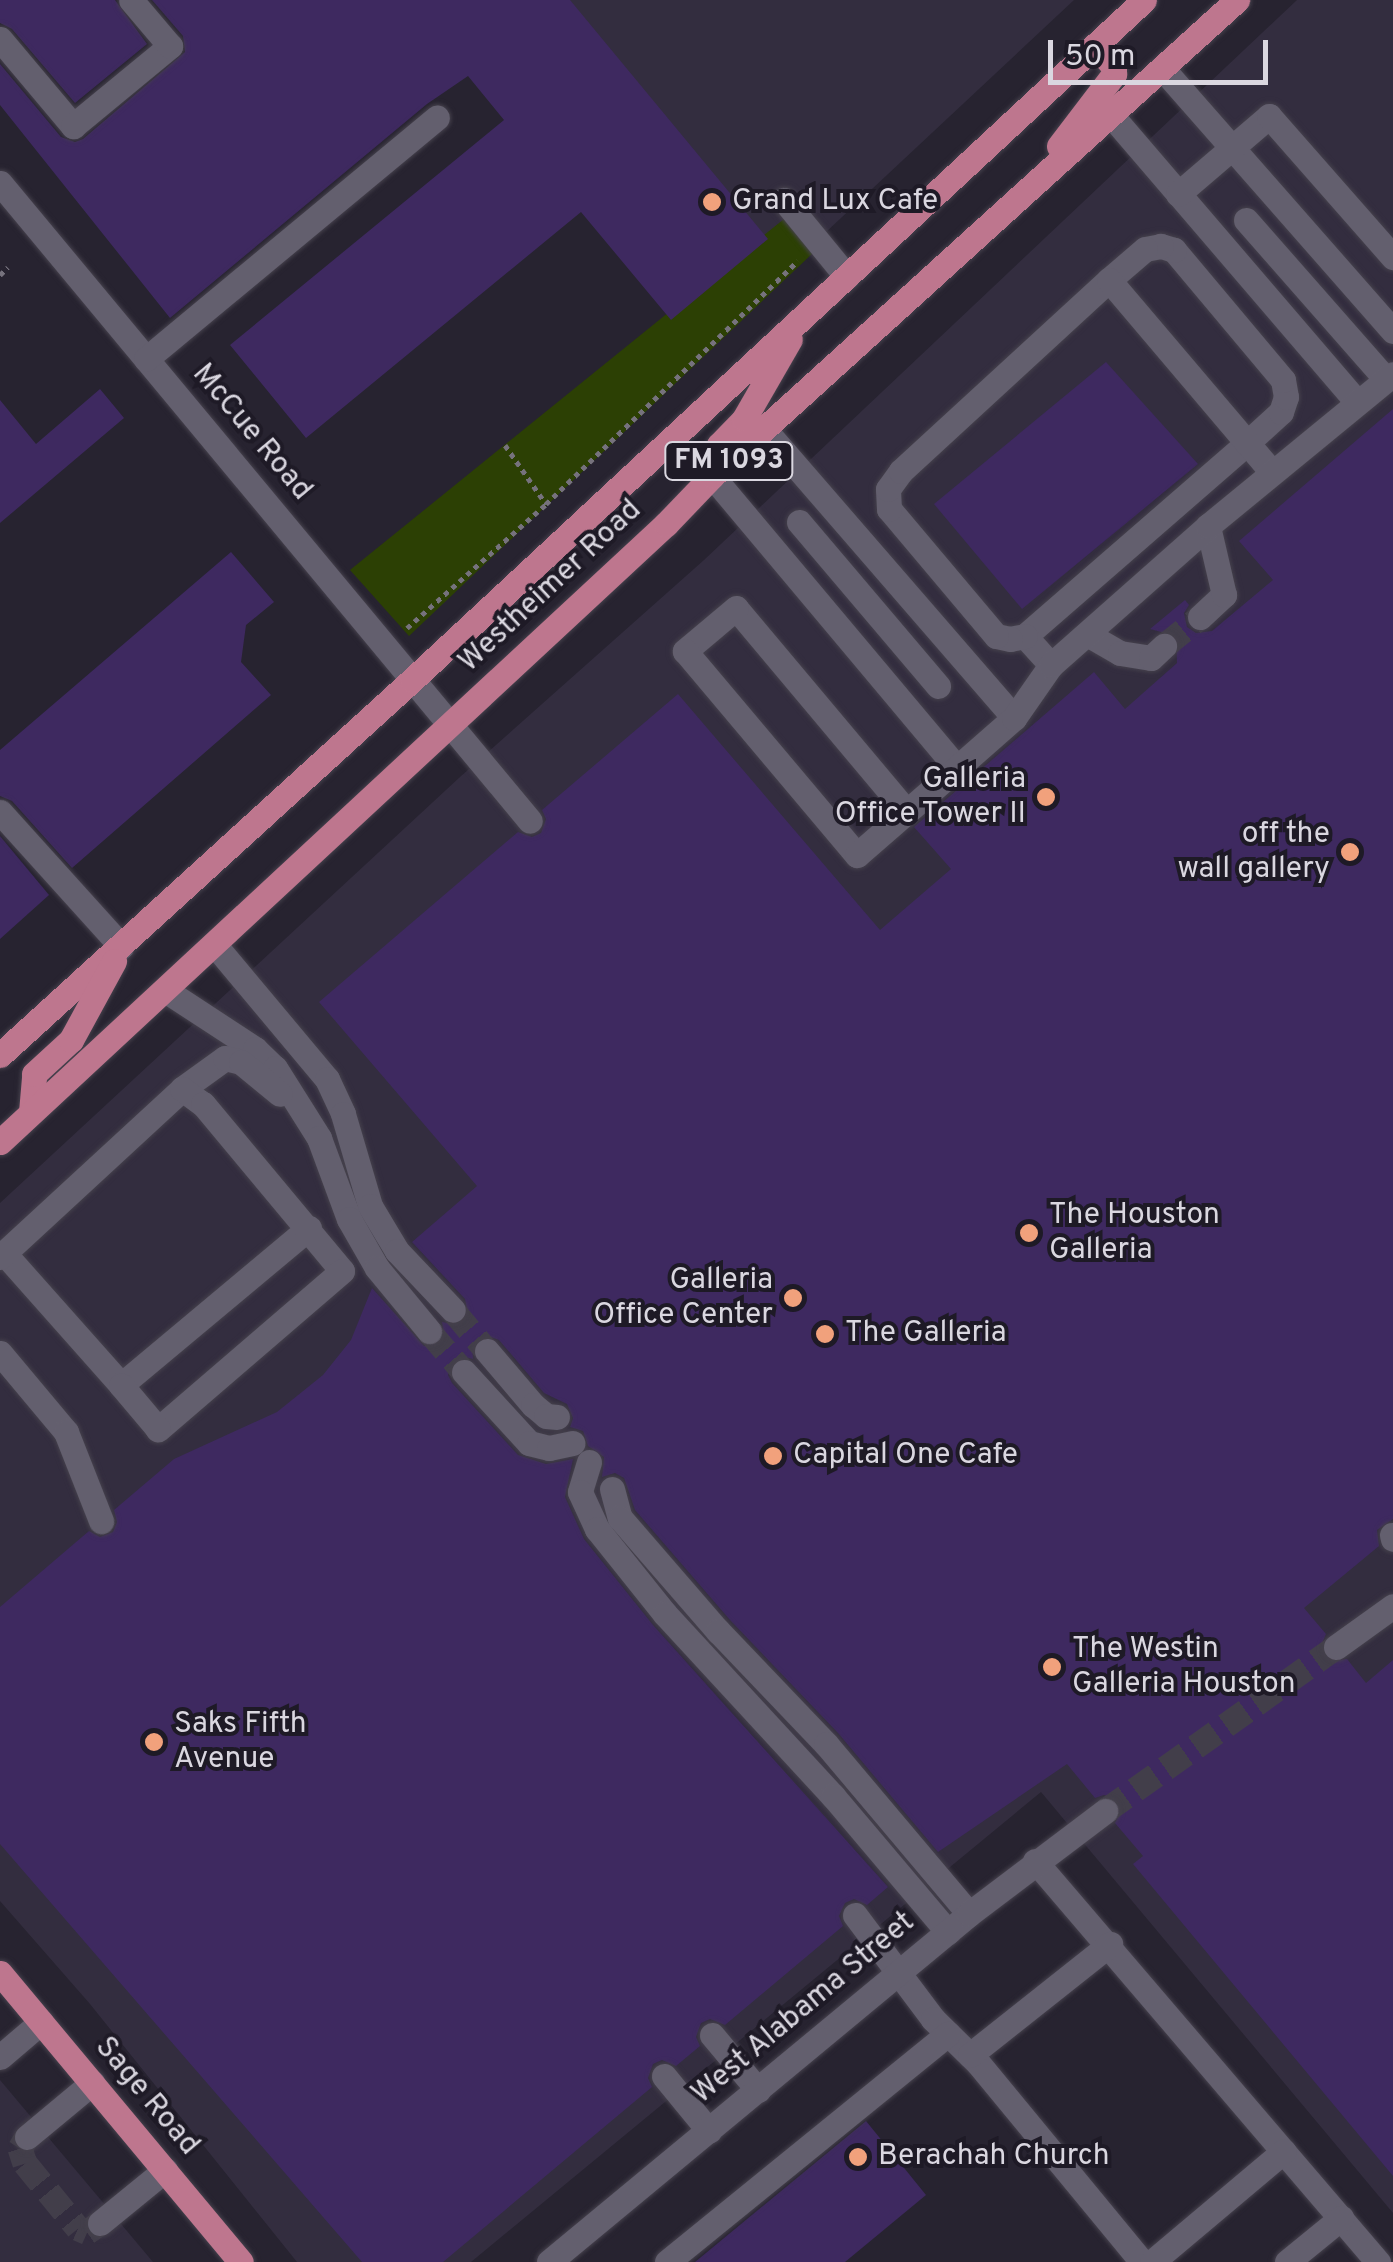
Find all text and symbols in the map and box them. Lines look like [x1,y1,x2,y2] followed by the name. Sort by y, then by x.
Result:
[1053,20,1273,82] scale bar
[1065,39,1135,76] text: 50 m
[732,184,938,220] place label: Grand Lux Cafe
[701,191,723,213] marker: Grand Lux Cafe
[183,357,319,509] street label: McCue Road
[664,438,794,484] road number: FM 1093
[452,493,650,681] street label: Westheimer Road
[833,762,1026,832] place label: Galleria Office Tower II
[1035,786,1057,808] marker: Galleria Office Tower II
[1177,817,1330,888] place label: off the wall gallery
[1339,841,1361,863] marker: off the wall gallery
[1049,1198,1220,1268] place label: The Houston Galleria
[1018,1222,1040,1244] marker: The Houston Galleria
[593,1263,773,1334] place label: Galleria Office Center
[782,1287,804,1309] marker: Galleria Office Center
[845,1316,1007,1352] place label: The Galleria
[814,1323,836,1345] marker: The Galleria
[793,1438,1018,1474] place label: Capital One Cafe
[762,1445,784,1467] marker: Capital One Cafe
[1072,1632,1296,1702] place label: The Westin Galleria Houston
[1041,1656,1063,1678] marker: The Westin Galleria Houston
[174,1707,307,1778] place label: Saks Fifth Avenue
[143,1731,165,1753] marker: Saks Fifth Avenue
[685,1905,923,2113] street label: West Alabama Street
[86,2030,206,2164] street label: Sage Road
[878,2139,1110,2175] place label: Berachah Church
[847,2146,869,2168] marker: Berachah Church

